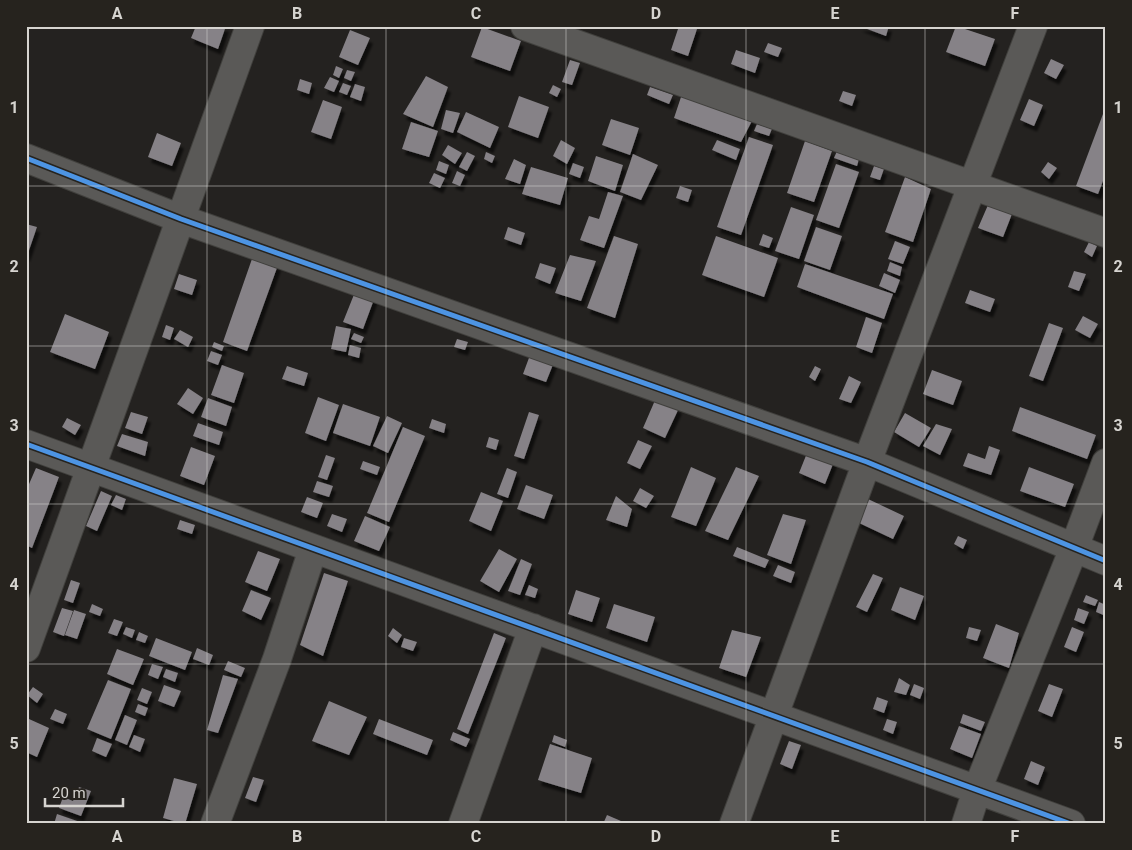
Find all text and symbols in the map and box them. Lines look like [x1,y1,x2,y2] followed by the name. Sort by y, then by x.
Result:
[112,4,123,23] text: A
[292,4,302,23] text: B
[471,4,481,23] text: C
[651,4,661,23] text: D
[831,4,840,23] text: E
[1011,4,1020,23] text: F
[9,98,19,117] text: 1
[1113,98,1123,117] text: 1
[9,257,19,276] text: 2
[1113,257,1123,276] text: 2
[9,416,19,435] text: 3
[1113,416,1123,435] text: 3
[9,575,19,594] text: 4
[1113,575,1123,594] text: 4
[9,734,19,753] text: 5
[1113,734,1123,753] text: 5
[45,775,122,807] scale bar
[52,784,86,802] text: 20 m
[112,827,123,846] text: A
[292,827,302,846] text: B
[471,827,481,846] text: C
[651,827,661,846] text: D
[831,827,840,846] text: E
[1011,827,1020,846] text: F

